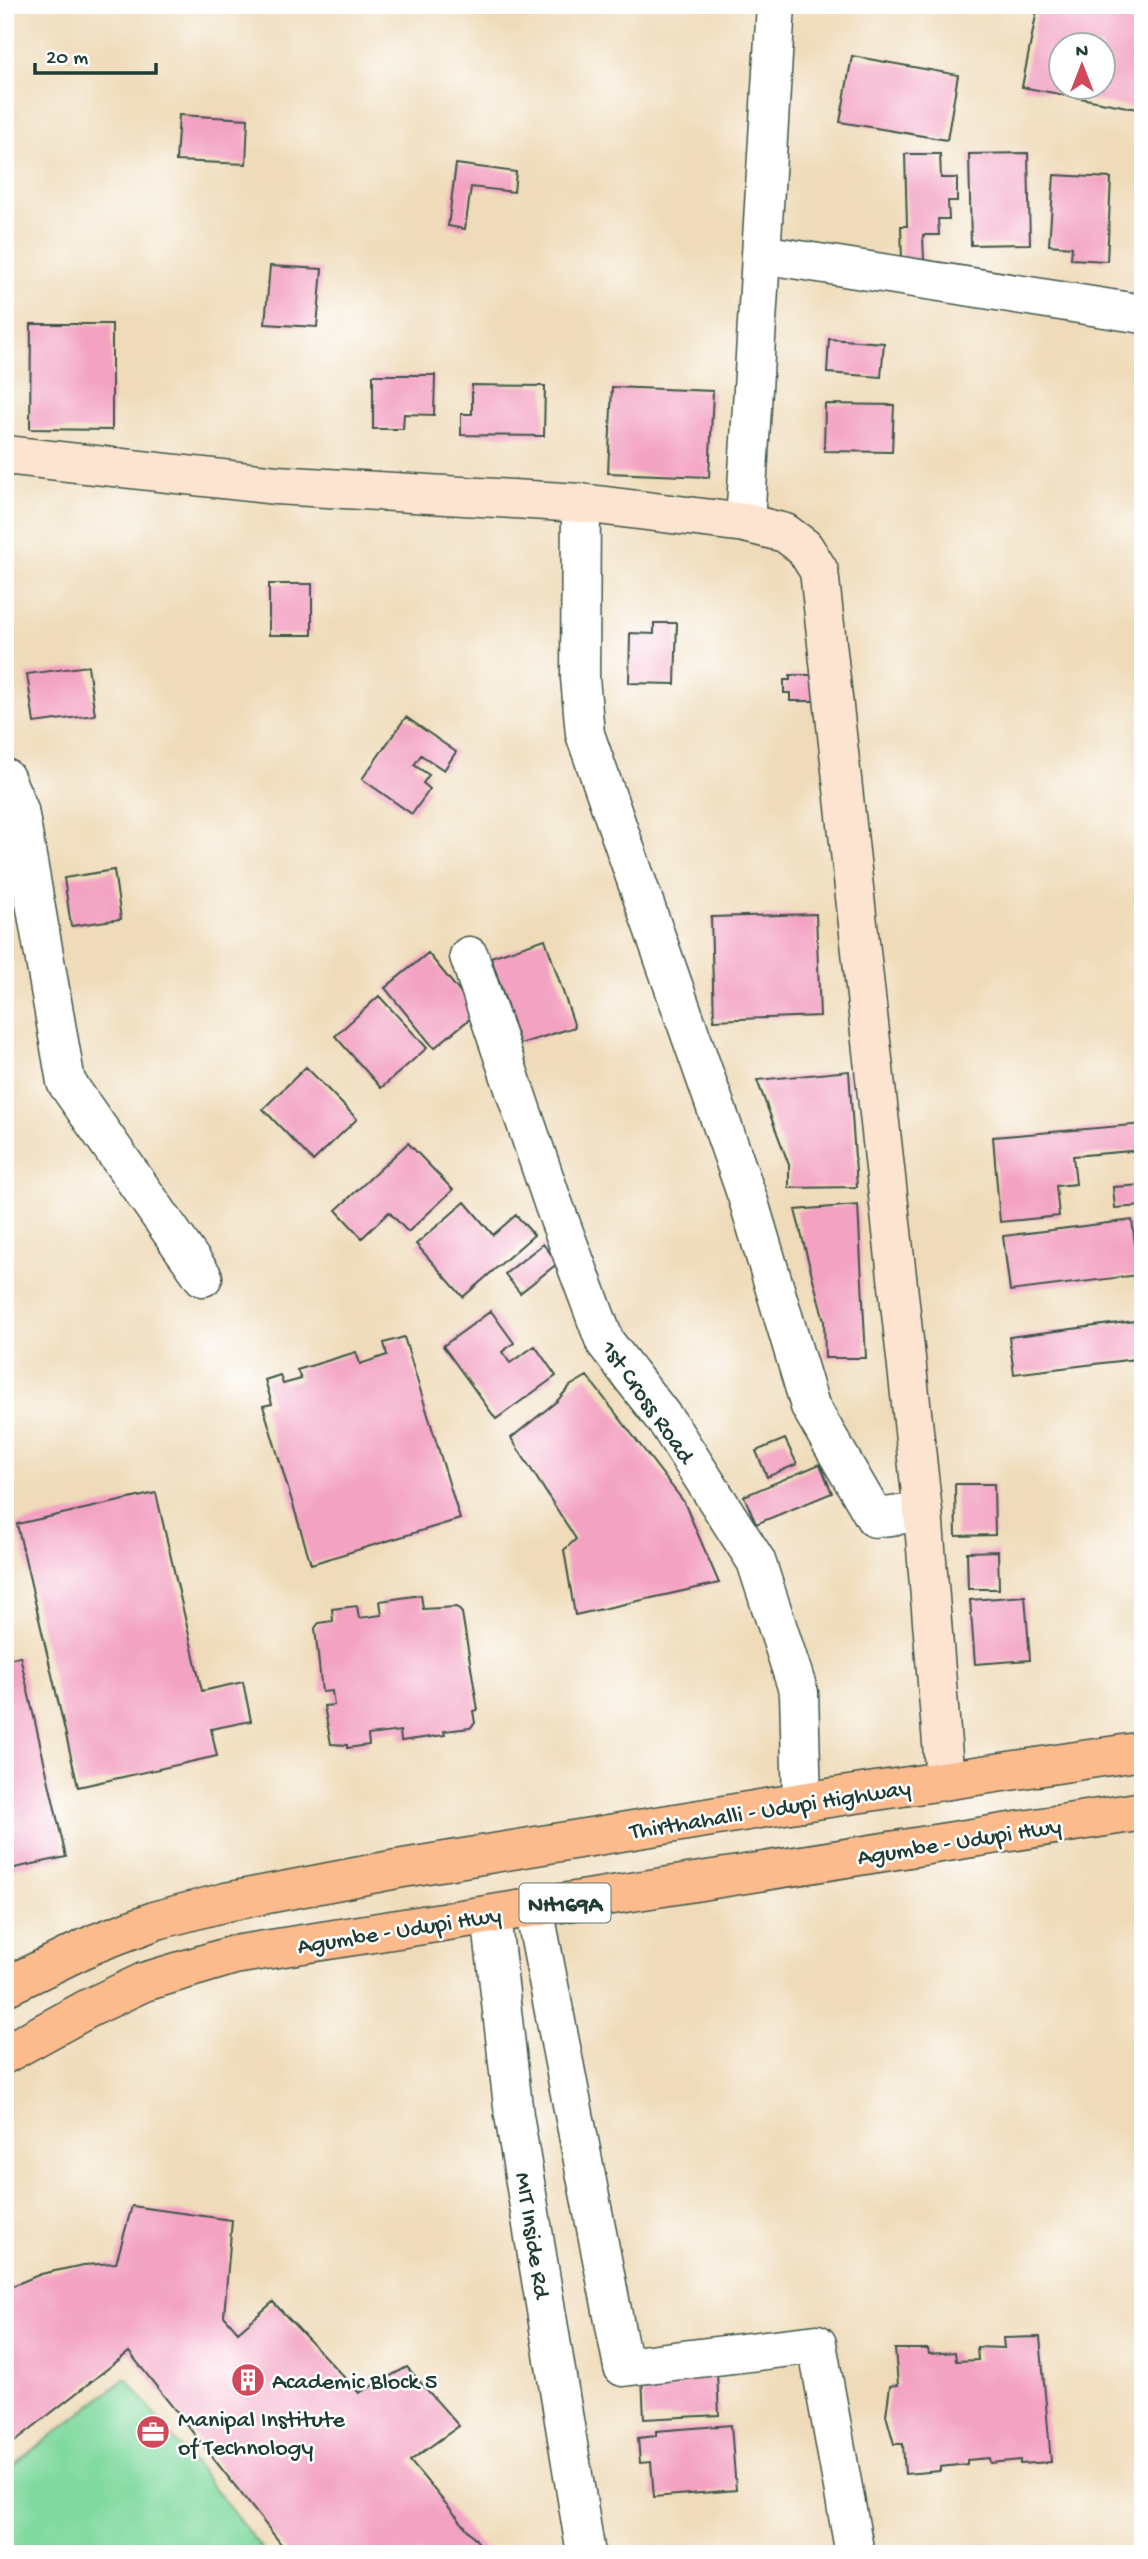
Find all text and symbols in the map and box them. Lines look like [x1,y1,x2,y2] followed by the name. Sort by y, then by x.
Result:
[35,32,156,76] scale bar
[1046,32,1116,102] north arrow
[1076,41,1088,64] text: N
[46,47,88,72] text: 20 m
[592,1335,700,1472] street label: 1st Cross Road
[626,1775,913,1848] street label: Thirthahalli - Udupi Highway
[856,1813,1064,1874] street label: Agumbe - Udupi Hwy
[520,1884,610,1922] road number: NH169A
[296,1902,504,1963] street label: Agumbe - Udupi Hwy
[506,2170,555,2303] street label: MIT Inside Rd
[229,2361,267,2399] building icon: Academic Block 5
[272,2369,437,2398] place label: Academic Block 5
[178,2407,346,2464] place label: Manipal Institute of Technology
[134,2413,172,2451] office icon: Manipal Institute of Technology

